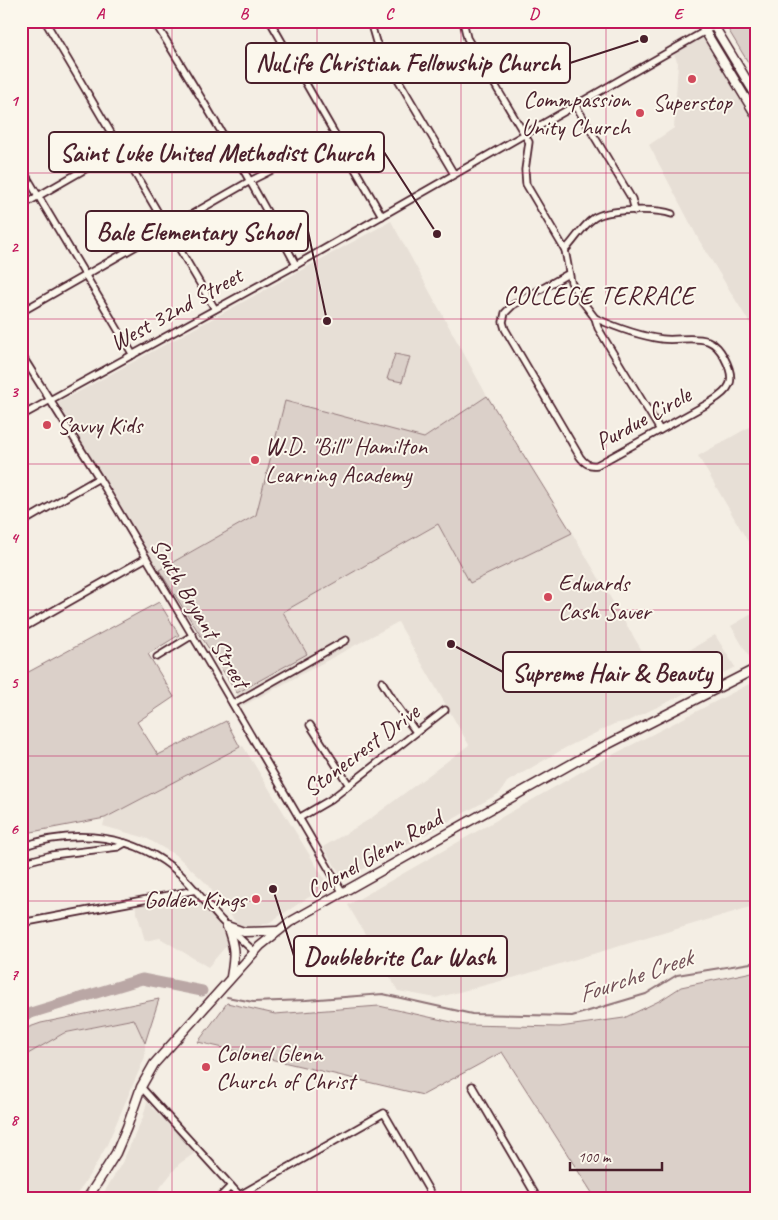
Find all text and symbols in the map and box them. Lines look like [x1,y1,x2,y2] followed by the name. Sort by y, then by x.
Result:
[96,4,106,24] text: A
[240,4,250,24] text: B
[385,4,395,24] text: C
[529,4,540,24] text: D
[674,4,685,24] text: E
[246,43,570,83] callout: NuLife Christian Fellowship Church
[256,47,562,79] text: NuLife Christian Fellowship Church
[686,73,698,85] marker: Superstop
[521,84,632,142] place label: Commpassion Unity Church
[652,87,734,117] place label: Superstop
[10,91,19,111] text: 1
[634,107,646,119] marker: Commpassion Unity Church
[49,132,384,172] callout: Saint Luke United Methodist Church
[60,137,375,169] text: Saint Luke United Methodist Church
[86,211,308,251] callout: Bale Elementary School
[97,216,302,248] text: Bale Elementary School
[10,237,19,257] text: 2
[105,259,249,358] street label: West 32nd Street
[503,280,696,312] district label: COLLEGE TERRACE
[590,378,698,456] street label: Purdue Circle
[10,382,19,402] text: 3
[57,410,144,440] place label: Savvy Kids
[41,419,53,431] marker: Savvy Kids
[265,431,428,489] place label: W.D. "Bill" Hamilton Learning Academy
[249,454,261,466] marker: W.D. "Bill" Hamilton Learning Academy
[10,528,19,548] text: 4
[143,533,258,696] street label: South Bryant Street
[558,568,653,626] place label: Edwards Cash Saver
[542,591,554,603] marker: Edwards Cash Saver
[503,652,722,692] callout: Supreme Hair & Beauty
[512,657,714,689] text: Supreme Hair & Beauty
[11,673,20,693] text: 5
[297,695,427,803] street label: Stonecrest Drive
[301,801,450,905] street label: Colonel Glenn Road
[10,819,19,839] text: 6
[144,884,248,914] place label: Golden Kings
[250,893,262,905] marker: Golden Kings
[294,936,507,976] callout: Doublebrite Car Wash
[574,940,700,1010] water label: Fourche Creek
[304,941,497,973] text: Doublebrite Car Wash
[10,965,19,985] text: 7
[216,1038,358,1096] place label: Colonel Glenn Church of Christ
[200,1061,212,1073] marker: Colonel Glenn Church of Christ
[10,1110,19,1130] text: 8
[570,1140,663,1172] scale bar
[578,1148,612,1167] text: 100 m

